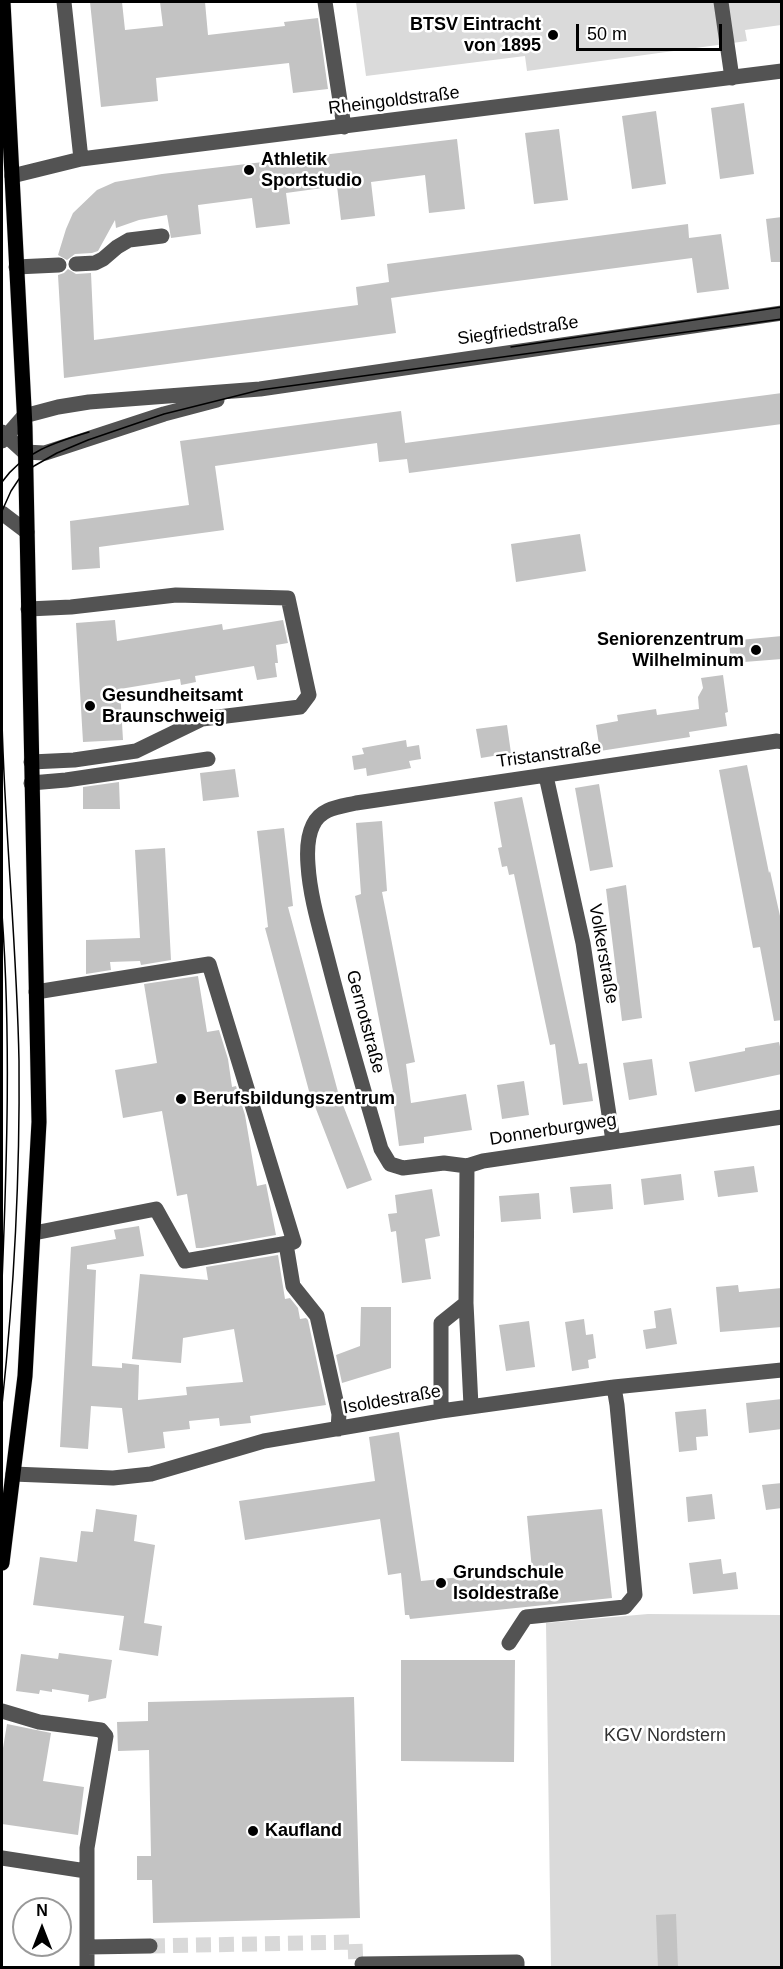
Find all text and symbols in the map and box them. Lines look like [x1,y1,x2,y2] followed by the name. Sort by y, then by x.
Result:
[579,12,724,50] scale bar
[410,14,541,57] place label: BTSV Eintracht von 1895
[587,24,627,44] text: 50 m
[546,28,560,42] marker: BTSV Eintracht von 1895
[327,82,461,120] street label: Rheingoldstraße
[261,149,362,192] place label: Athletik Sportstudio
[242,163,256,177] marker: Athletik Sportstudio
[456,312,580,350] street label: Siegfriedstraße
[597,629,744,672] place label: Seniorenzentrum Wilhelminum
[749,643,763,657] marker: Seniorenzentrum Wilhelminum
[102,685,243,728] place label: Gesundheitsamt Braunschweig
[83,699,97,713] marker: Gesundheitsamt Braunschweig
[495,737,603,773] street label: Tristanstraße
[584,902,622,1006] street label: Volkerstraße
[341,968,389,1076] street label: Gernotstraße
[193,1088,395,1110] place label: Berufsbildungszentrum
[174,1092,188,1106] marker: Berufsbildungszentrum
[488,1109,618,1151] street label: Donnerburgweg
[341,1381,443,1419] street label: Isoldestraße
[453,1562,564,1604] place label: Grundschule Isoldestraße
[434,1576,448,1590] marker: Grundschule Isoldestraße
[604,1725,726,1747] park label: KGV Nordstern
[265,1820,342,1842] place label: Kaufland
[246,1824,260,1838] marker: Kaufland
[12,1897,72,1957] north arrow
[36,1902,48,1919] text: N

